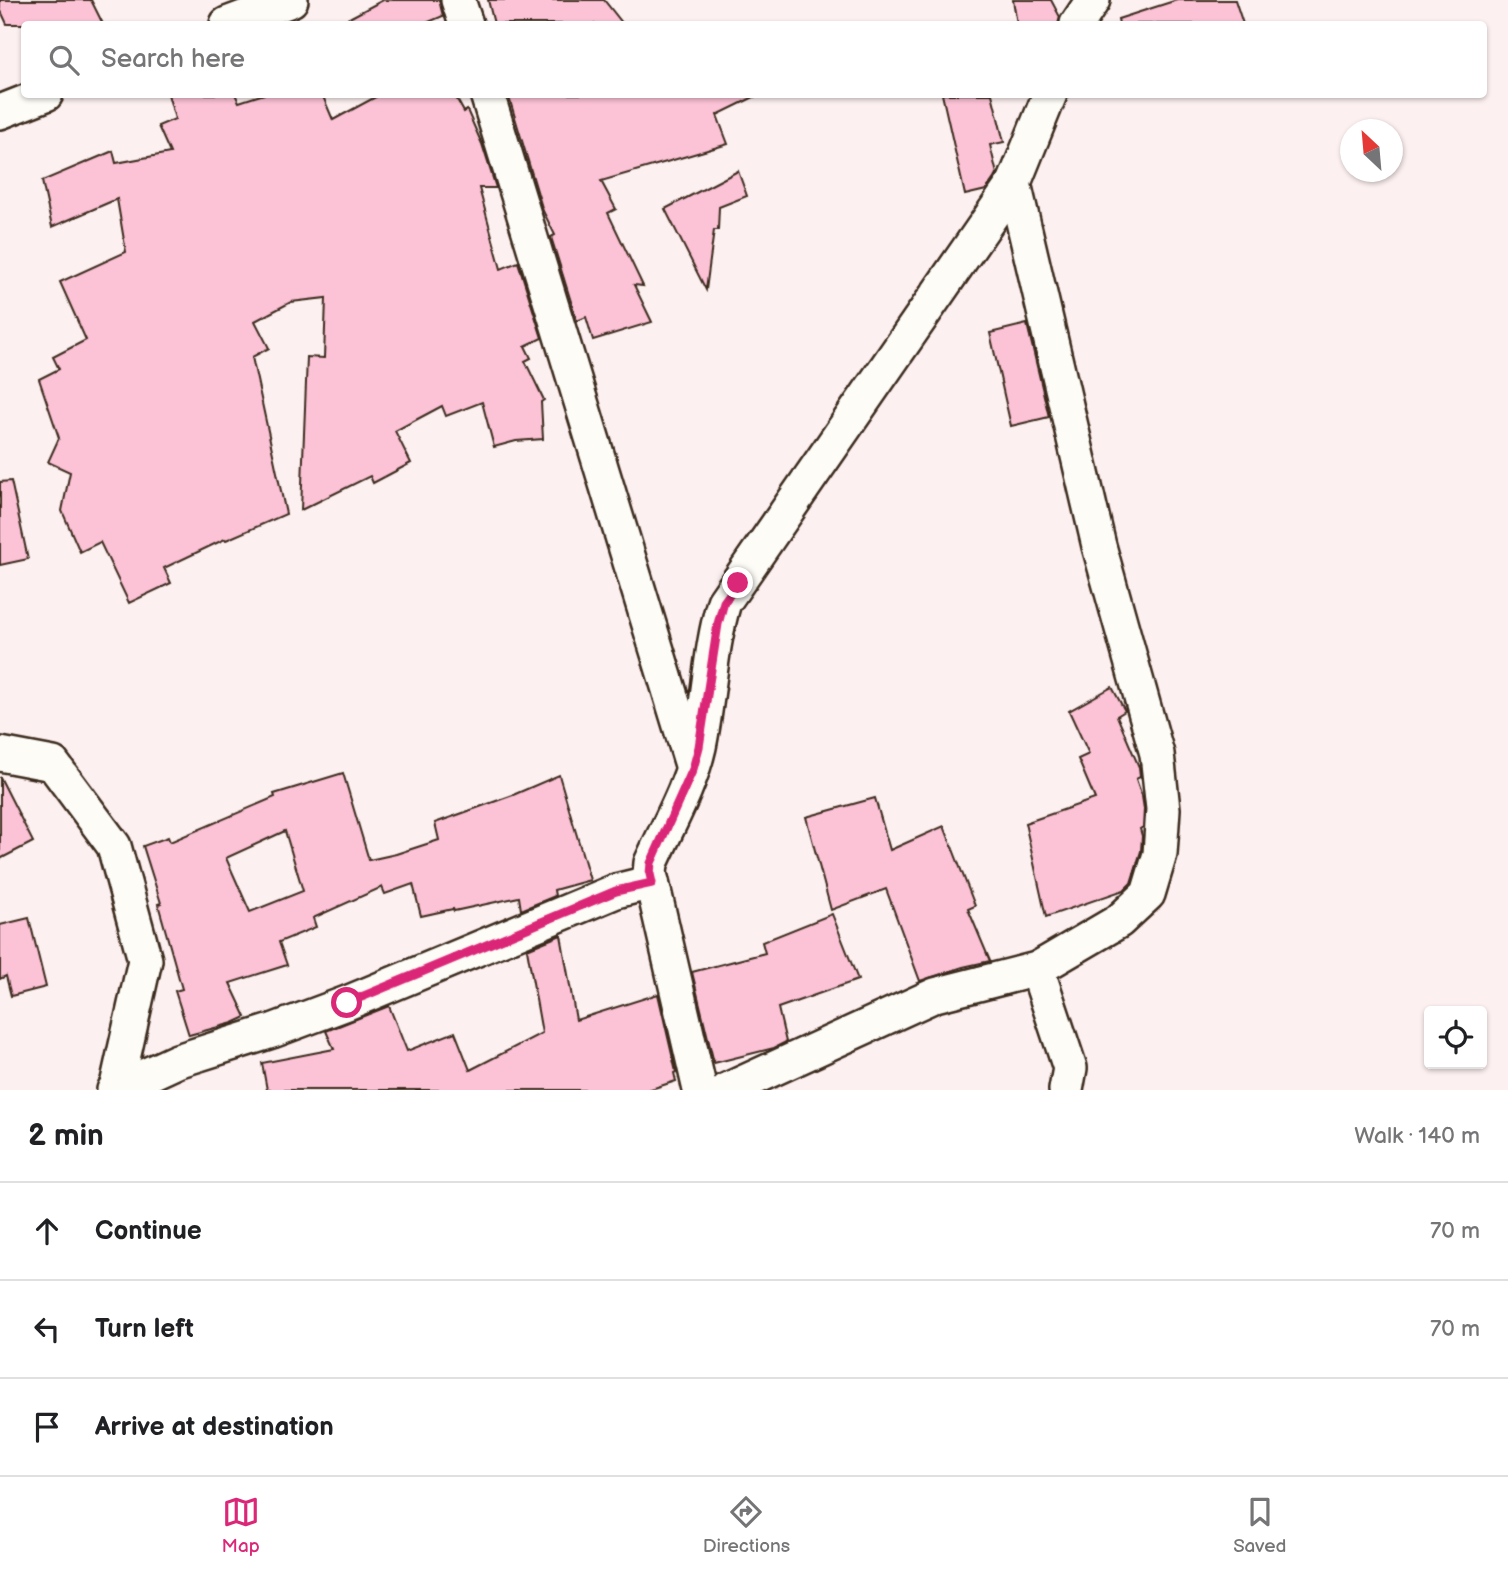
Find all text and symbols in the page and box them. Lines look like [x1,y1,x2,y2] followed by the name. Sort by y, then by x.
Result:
[21,21,1487,98] search box
[45,41,83,79] icon: search
[101,44,245,75] text: Search here
[1340,119,1403,182] north arrow
[722,567,753,598] route end
[331,987,362,1018] route start
[1424,1006,1487,1069] map controls
[1424,1006,1487,1069] button: locate
[28,1118,104,1154] text: 2 min
[1354,1122,1480,1150] text: Walk · 140 m
[28,1212,66,1250] icon: ahead
[95,1216,202,1247] text: Continue
[1430,1217,1480,1245] text: 70 m
[28,1310,66,1348] icon: left
[95,1314,194,1345] text: Turn left
[1430,1315,1480,1343] text: 70 m
[28,1408,66,1446] icon: arrive
[95,1412,334,1443] text: Arrive at destination
[222,1493,260,1558] tab: Map
[703,1493,790,1558] tab: Directions
[1233,1493,1286,1558] tab: Saved

